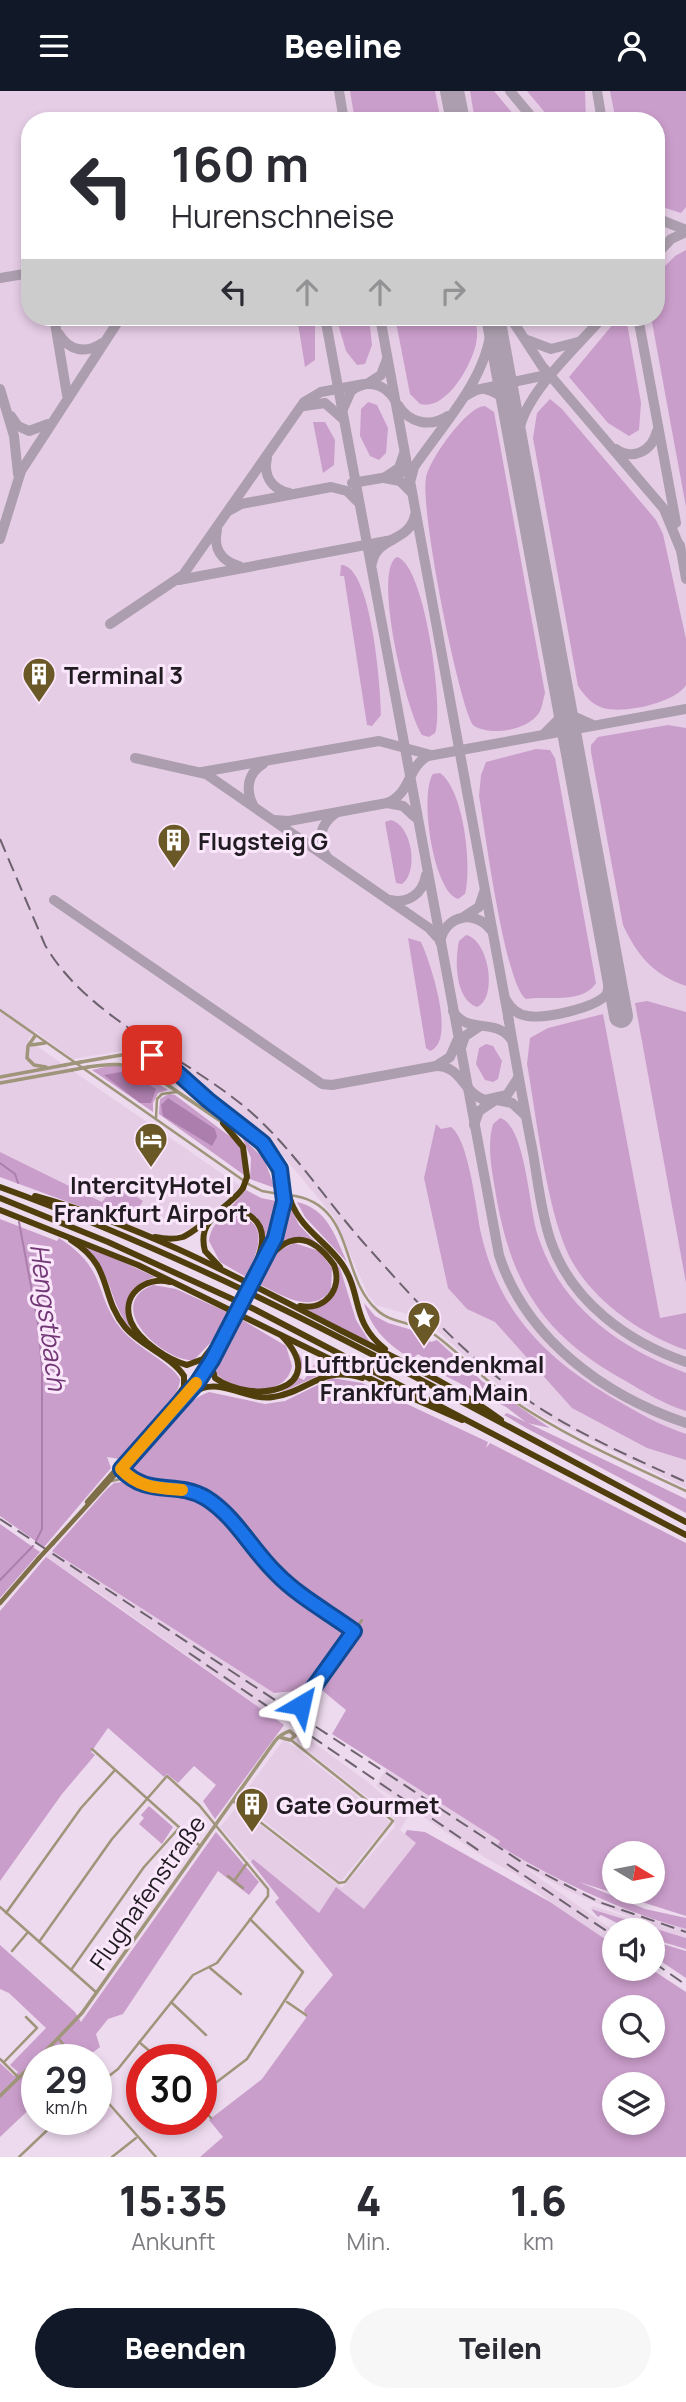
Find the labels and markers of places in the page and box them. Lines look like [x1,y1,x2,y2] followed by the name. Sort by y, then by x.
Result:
[20,655,58,704] building icon: Terminal 3
[64,658,183,691] place label: Terminal 3
[155,821,193,870] building icon: Flugsteig G
[198,824,328,857] place label: Flugsteig G
[122,1025,182,1085] pin
[132,1120,170,1169] hotel icon: IntercityHotel Frankfurt Airport
[54,1168,248,1229] place label: IntercityHotel Frankfurt Airport
[405,1299,443,1348] place icon: Luftbrückendenkmal Frankfurt am Main
[304,1347,545,1408] place label: Luftbrückendenkmal Frankfurt am Main
[233,1785,271,1834] building icon: Gate Gourmet
[276,1788,440,1821] place label: Gate Gourmet

